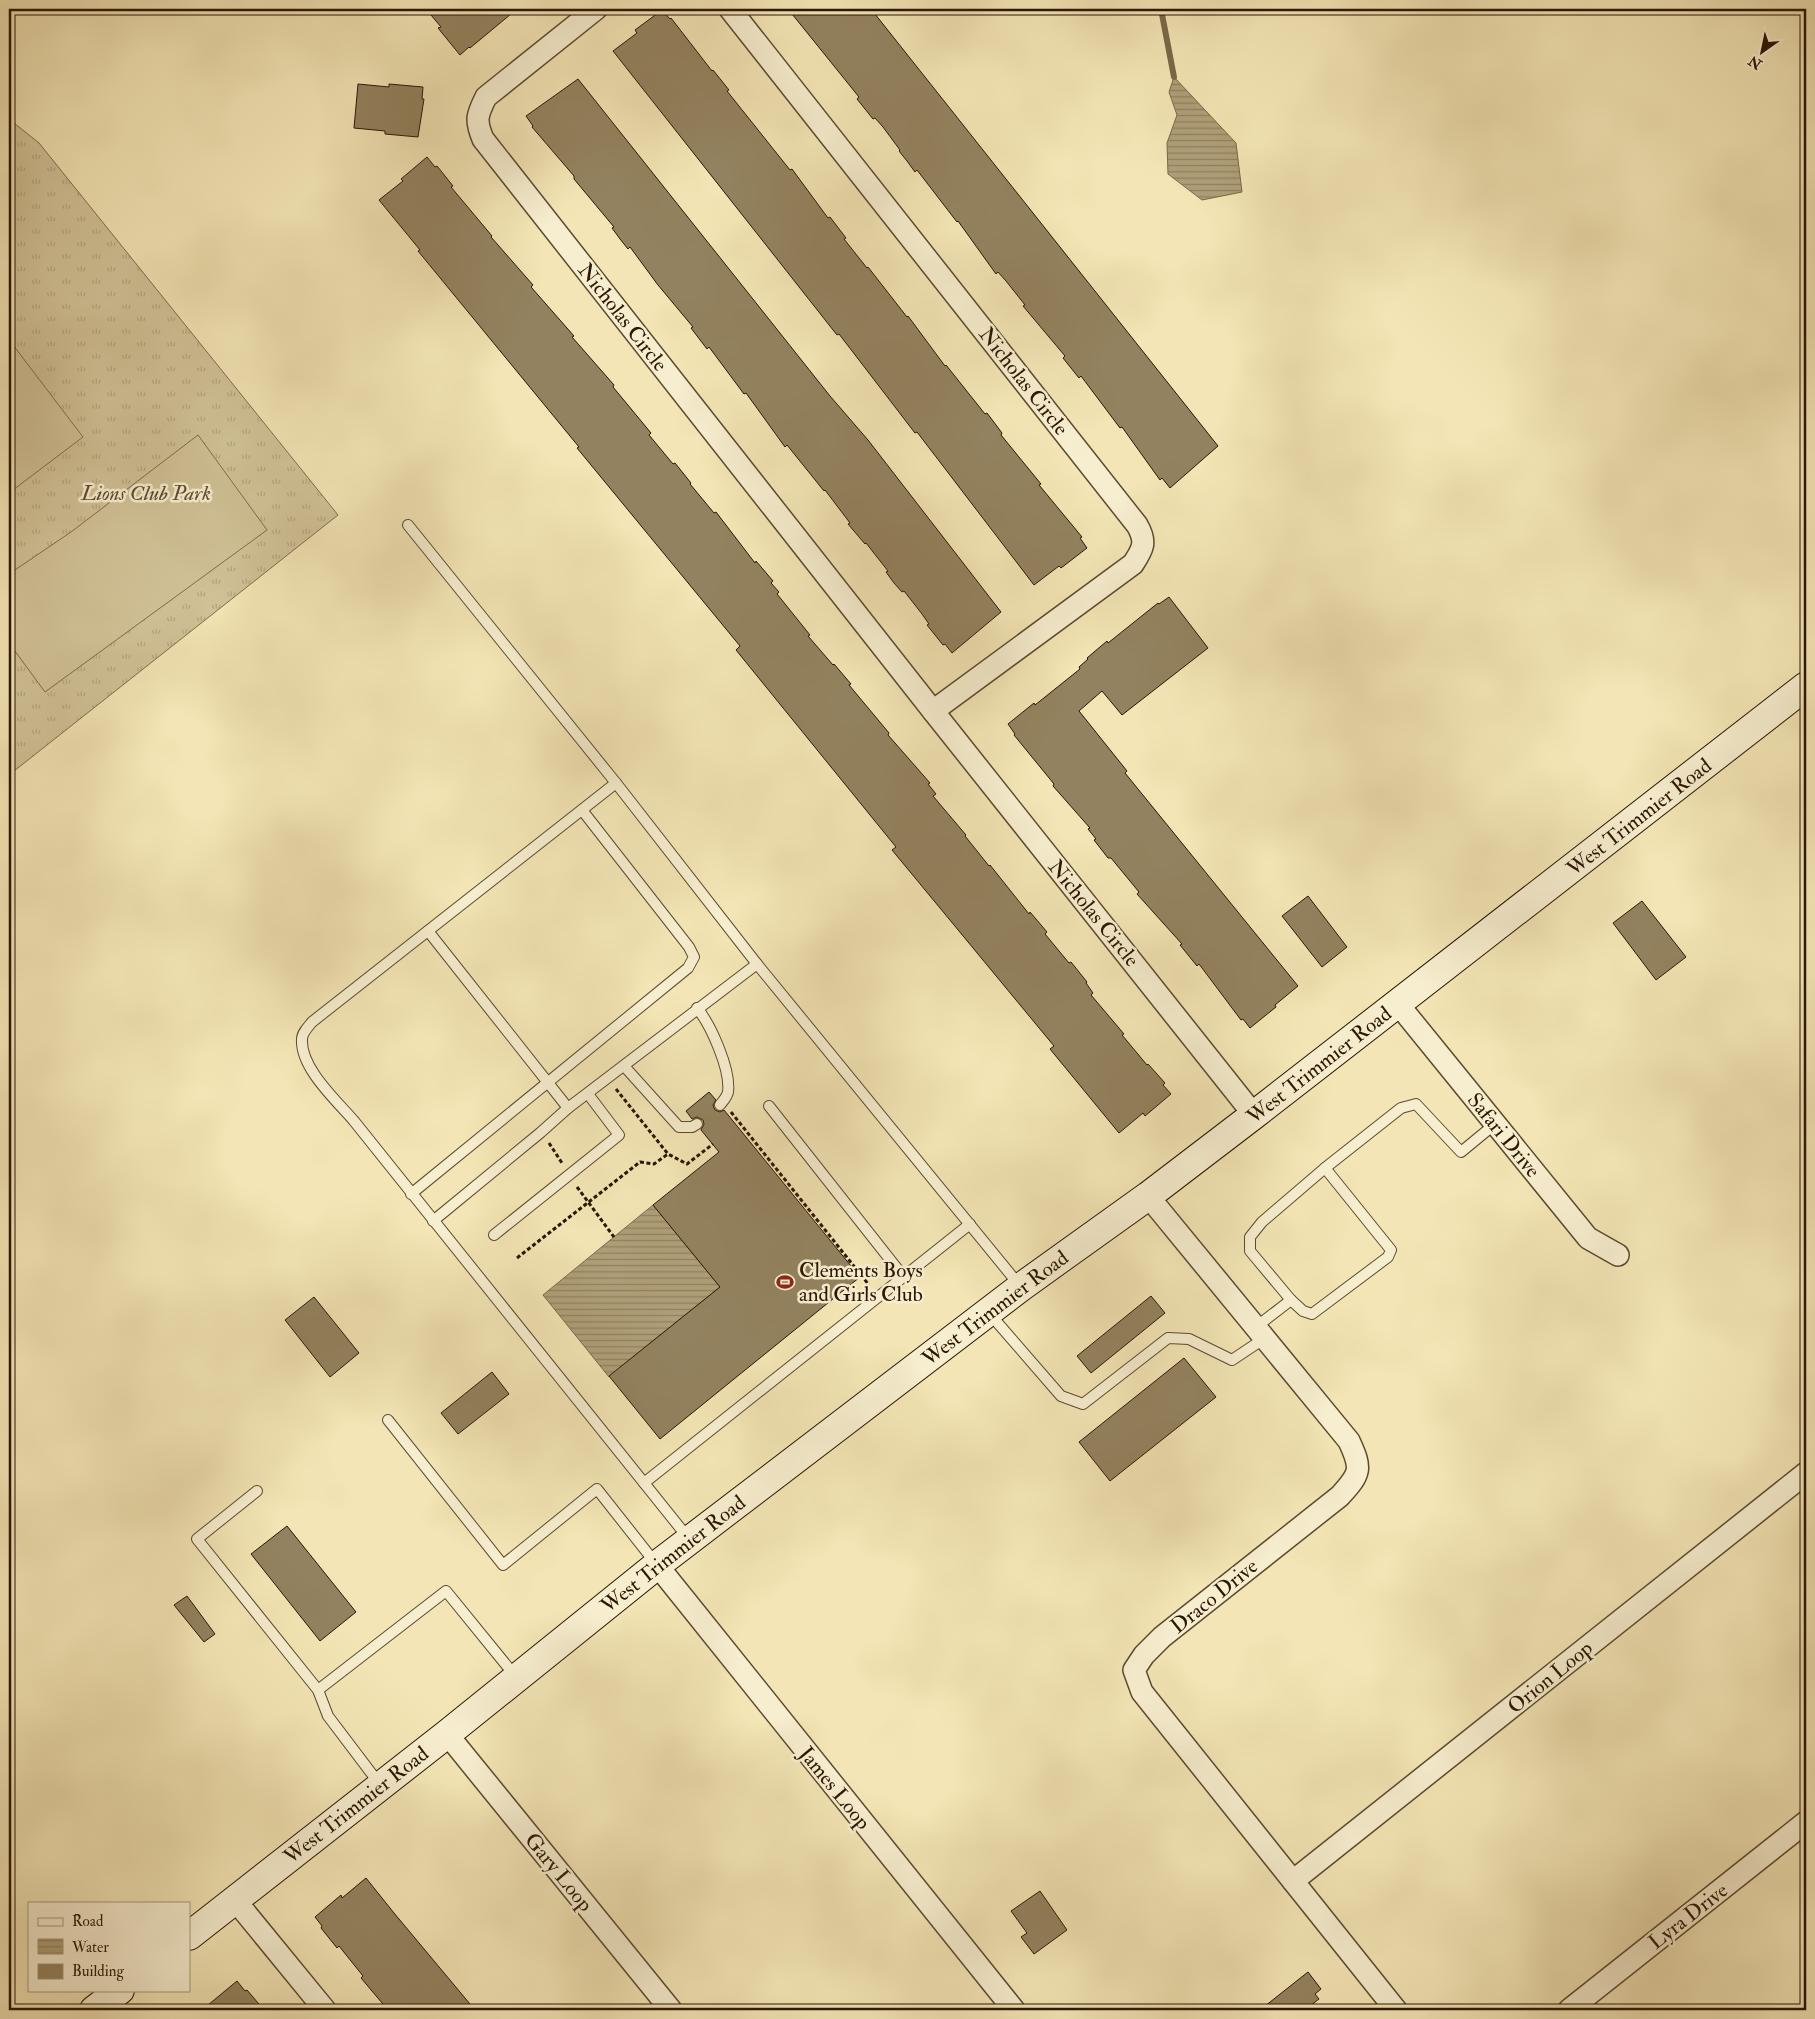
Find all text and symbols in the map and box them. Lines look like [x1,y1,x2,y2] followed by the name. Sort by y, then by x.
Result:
[1738,28,1788,78] north arrow
[1745,52,1766,74] text: N
[572,258,674,377] street label: Nicholas Circle
[973,322,1075,441] street label: Nicholas Circle
[80,480,211,507] park label: Lions Club Park
[1561,752,1718,883] street label: West Trimmier Road
[1042,854,1145,973] street label: Nicholas Circle
[1241,1000,1398,1131] street label: West Trimmier Road
[1461,1087,1546,1183] street label: Safari Drive
[916,1244,1074,1373] street label: West Trimmier Road
[799,1257,923,1308] place label: Clements Boys and Girls Club
[775,1272,795,1292] sports icon: Clements Boys and Girls Club
[595,1489,752,1620] street label: West Trimmier Road
[1165,1553,1264,1640] street label: Draco Drive
[1502,1635,1598,1720] street label: Orion Loop
[278,1740,435,1871] street label: West Trimmier Road
[792,1740,876,1835] street label: James Loop
[519,1827,599,1917] street label: Gary Loop
[1643,1877,1734,1956] street label: Lyra Drive
[28,1902,190,1992] legend
[72,1912,104,1931] text: Road
[71,1938,109,1957] text: Water
[72,1962,124,1981] text: Building

